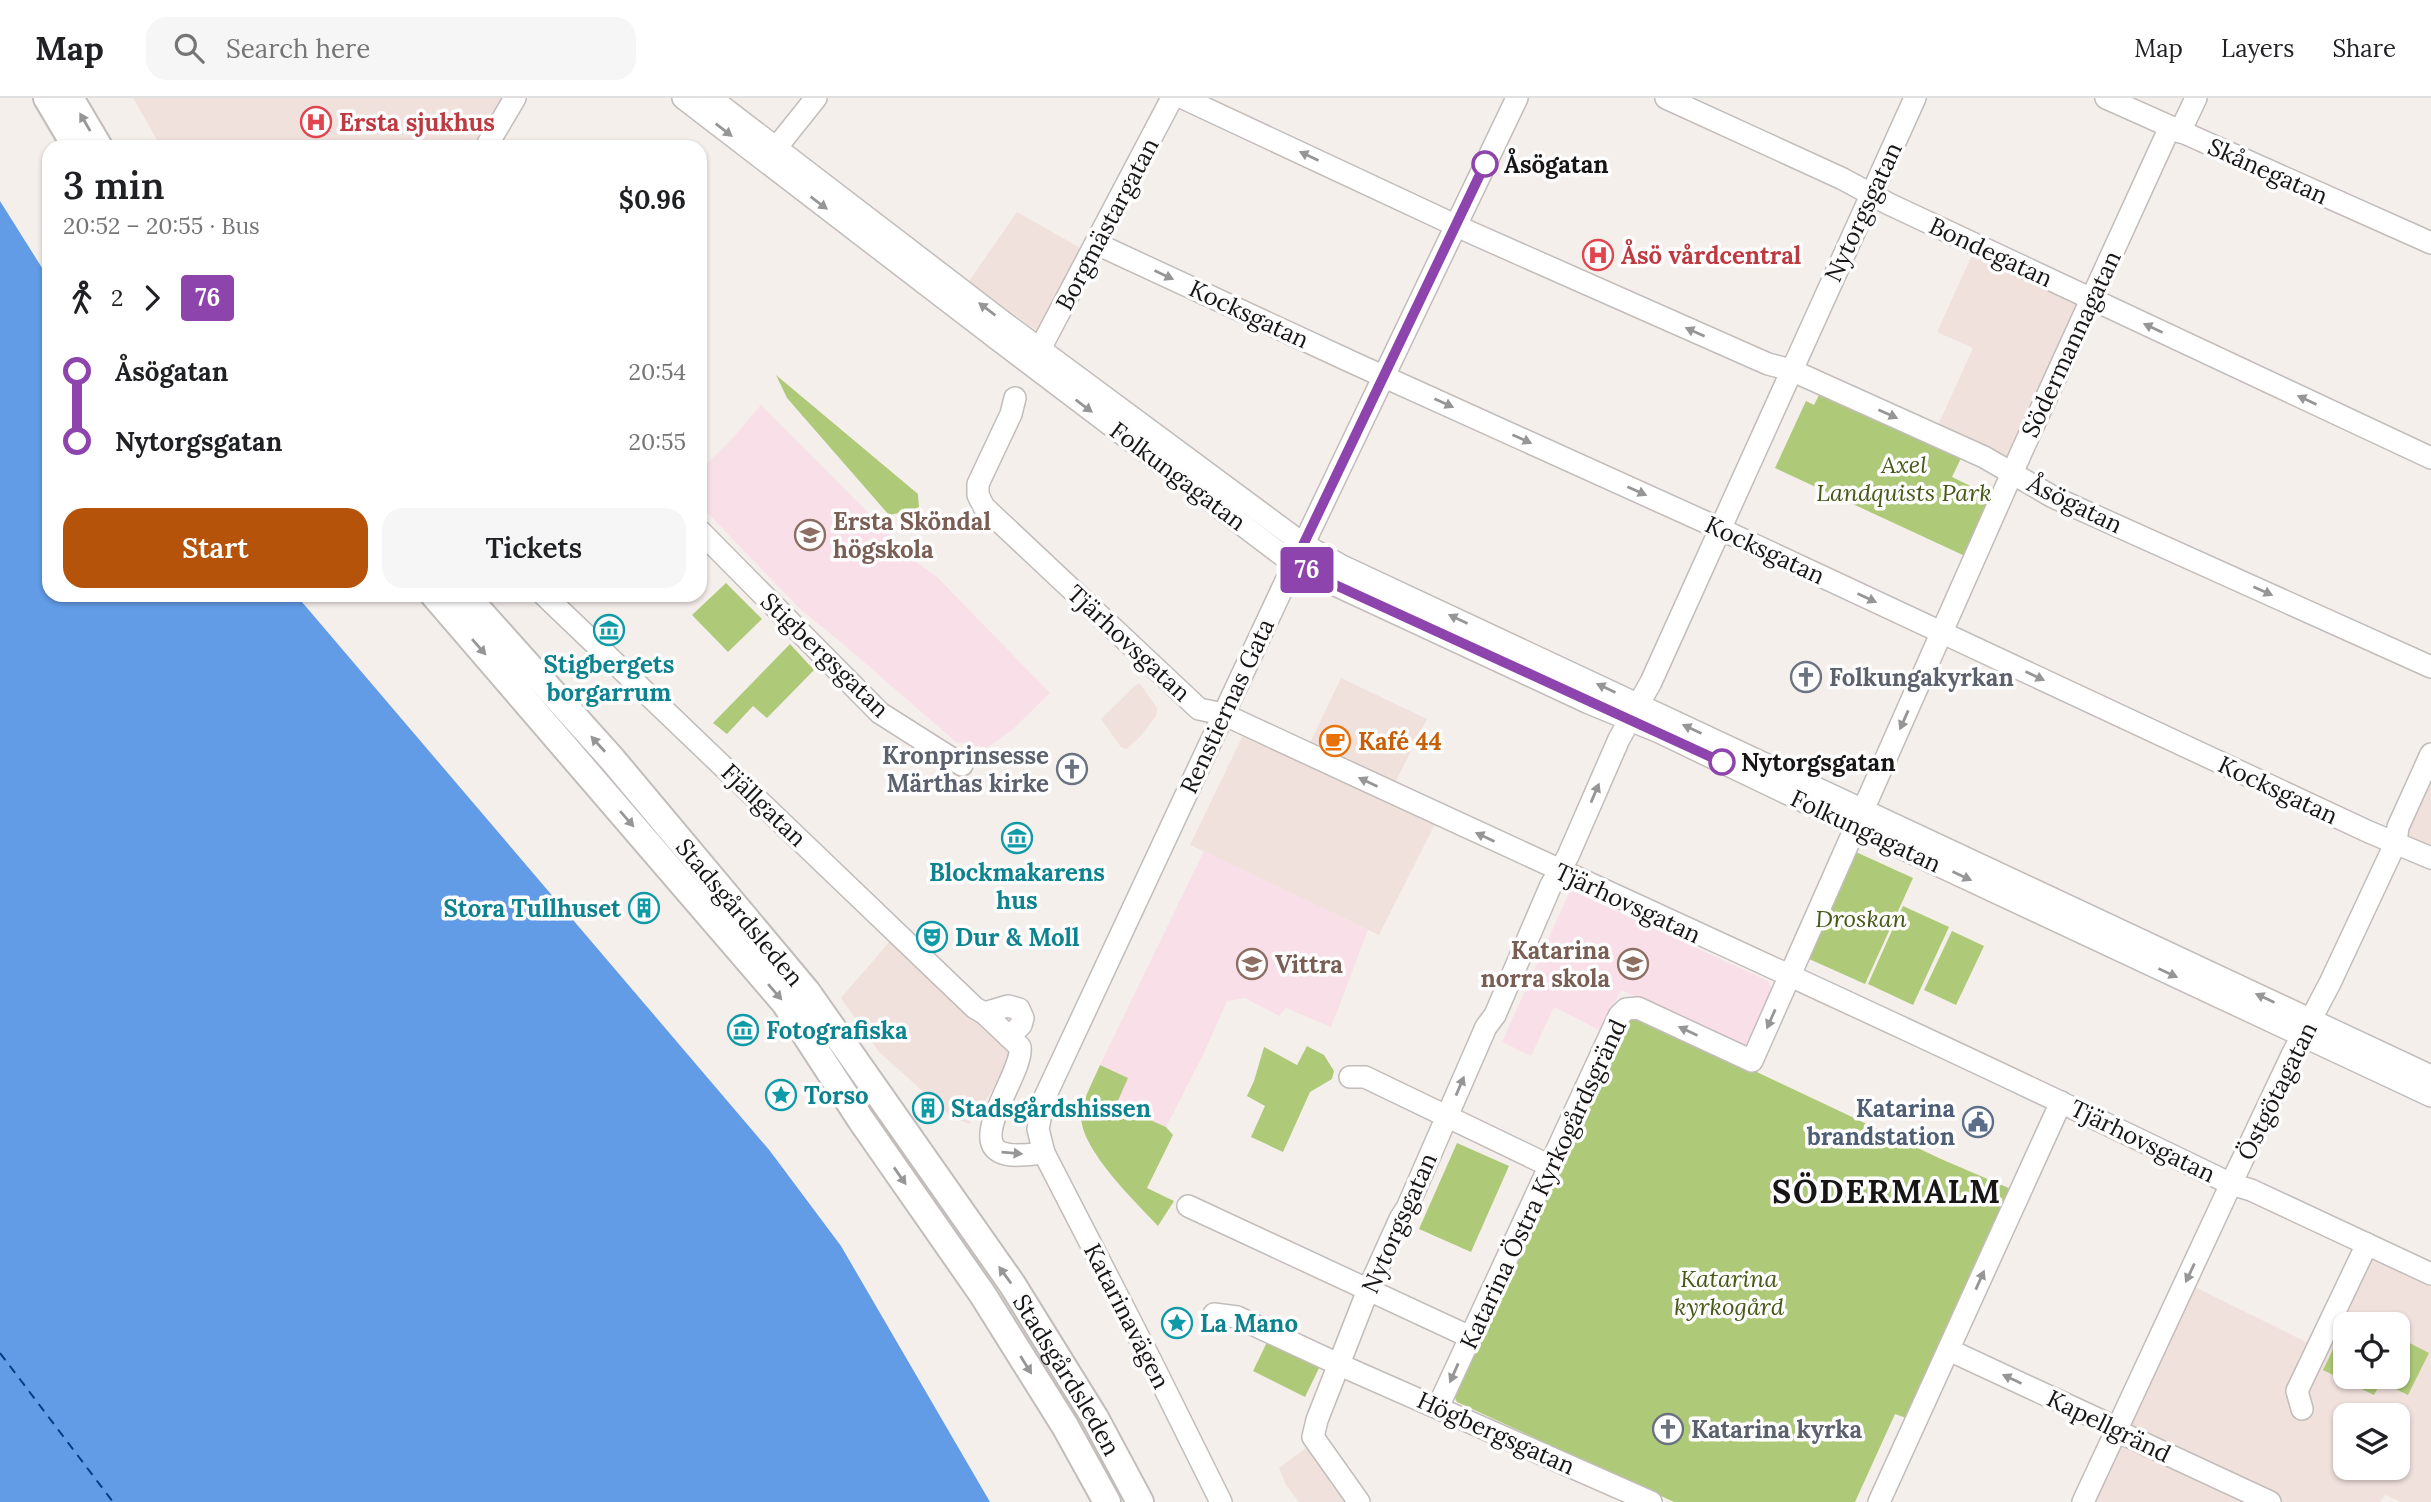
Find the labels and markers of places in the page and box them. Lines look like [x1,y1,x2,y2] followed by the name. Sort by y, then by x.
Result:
[299,105,333,139] hospital icon: Ersta sjukhus
[339,107,495,138] place label: Ersta sjukhus
[1504,147,1609,180] place label: Åsögatan
[1472,151,1498,177] marker: Åsögatan
[1581,238,1615,272] hospital icon: Åsö vårdcentral
[1621,238,1801,271] place label: Åsö vårdcentral
[833,506,991,565] place label: Ersta Sköndal högskola
[793,518,827,552] school or university icon: Ersta Sköndal högskola
[592,613,626,647] museum icon: Stigbergets borgarrum
[544,649,674,708] place label: Stigbergets borgarrum
[1789,660,1823,694] church icon: Folkungakyrkan
[1829,662,2014,693] place label: Folkungakyrkan
[1318,724,1352,758] cafe icon: Kafé 44
[1358,726,1442,757] place label: Kafé 44
[882,740,1049,799] place label: Kronprinsesse Märthas kirke
[1741,747,1895,778] place label: Nytorgsgatan
[1709,749,1735,775] marker: Nytorgsgatan
[1055,752,1089,786] church icon: Kronprinsesse Märthas kirke
[1000,821,1034,855] museum icon: Blockmakarens hus
[929,857,1105,916] place label: Blockmakarens hus
[627,891,661,925] building icon: Stora Tullhuset
[444,893,622,924] place label: Stora Tullhuset
[915,920,949,954] theatre icon: Dur & Moll
[955,922,1080,953] place label: Dur & Moll
[1480,935,1610,994] place label: Katarina norra skola
[1235,947,1269,981] school or university icon: Vittra
[1616,947,1650,981] school or university icon: Katarina norra skola
[1275,949,1343,980] place label: Vittra
[726,1013,760,1047] museum icon: Fotografiska
[766,1015,908,1046] place label: Fotografiska
[764,1078,798,1112] place icon: Torso
[804,1080,869,1111] place label: Torso
[911,1091,945,1125] building icon: Stadsgårdshissen
[951,1093,1151,1124] place label: Stadsgårdshissen
[1806,1093,1955,1152] place label: Katarina brandstation
[1961,1105,1995,1139] public building icon: Katarina brandstation
[1160,1306,1194,1340] place icon: La Mano
[1200,1308,1298,1339] place label: La Mano
[1651,1412,1685,1446] church icon: Katarina kyrka
[1691,1414,1862,1445] place label: Katarina kyrka

